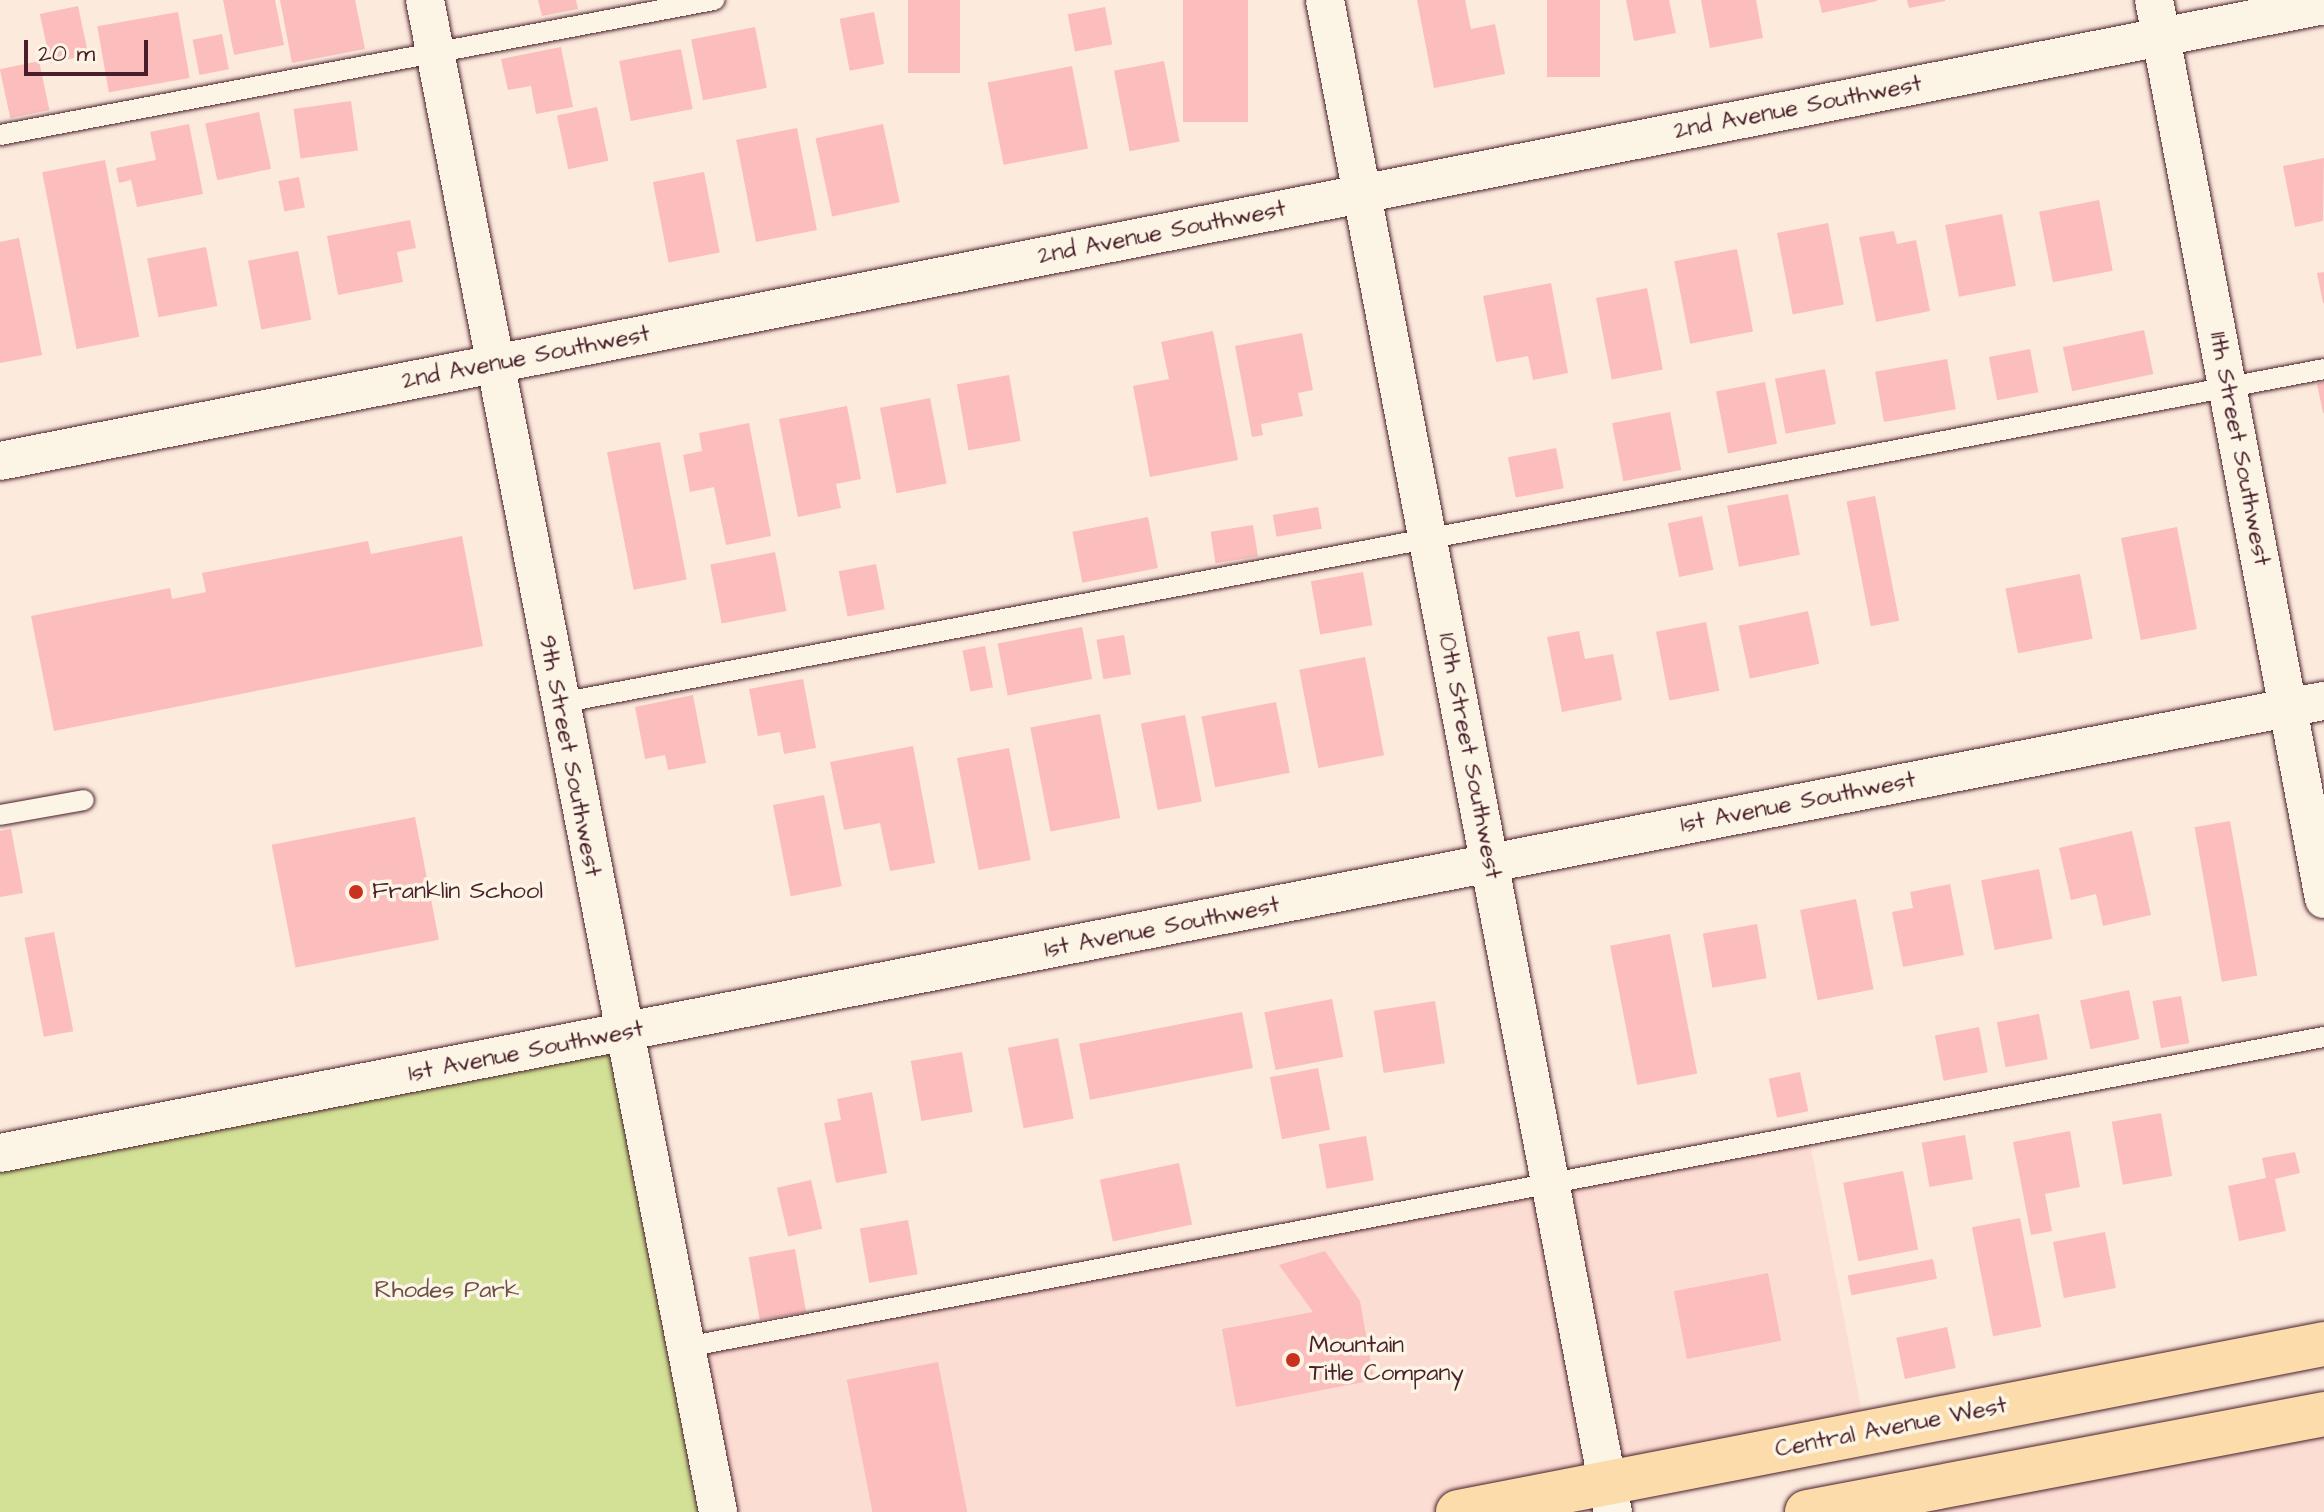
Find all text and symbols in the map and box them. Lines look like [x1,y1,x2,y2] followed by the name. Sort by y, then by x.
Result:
[28,24,152,74] scale bar
[38,37,95,71] text: 20 m
[1672,70,1924,146] street label: 2nd Avenue Southwest
[1036,195,1288,271] street label: 2nd Avenue Southwest
[400,320,652,396] street label: 2nd Avenue Southwest
[2202,330,2276,568] street label: 11th Street Southwest
[1431,631,1507,881] street label: 10th Street Southwest
[531,633,607,879] street label: 9th Street Southwest
[1678,766,1918,840] street label: 1st Avenue Southwest
[372,878,543,906] place label: Franklin School
[347,883,365,901] marker: Franklin School
[1042,891,1282,965] street label: 1st Avenue Southwest
[406,1015,646,1089] street label: 1st Avenue Southwest
[375,1277,519,1305] park label: Rhodes Park
[1309,1332,1464,1388] place label: Mountain Title Company
[1284,1351,1302,1369] marker: Mountain Title Company
[1773,1391,2009,1465] street label: Central Avenue West

